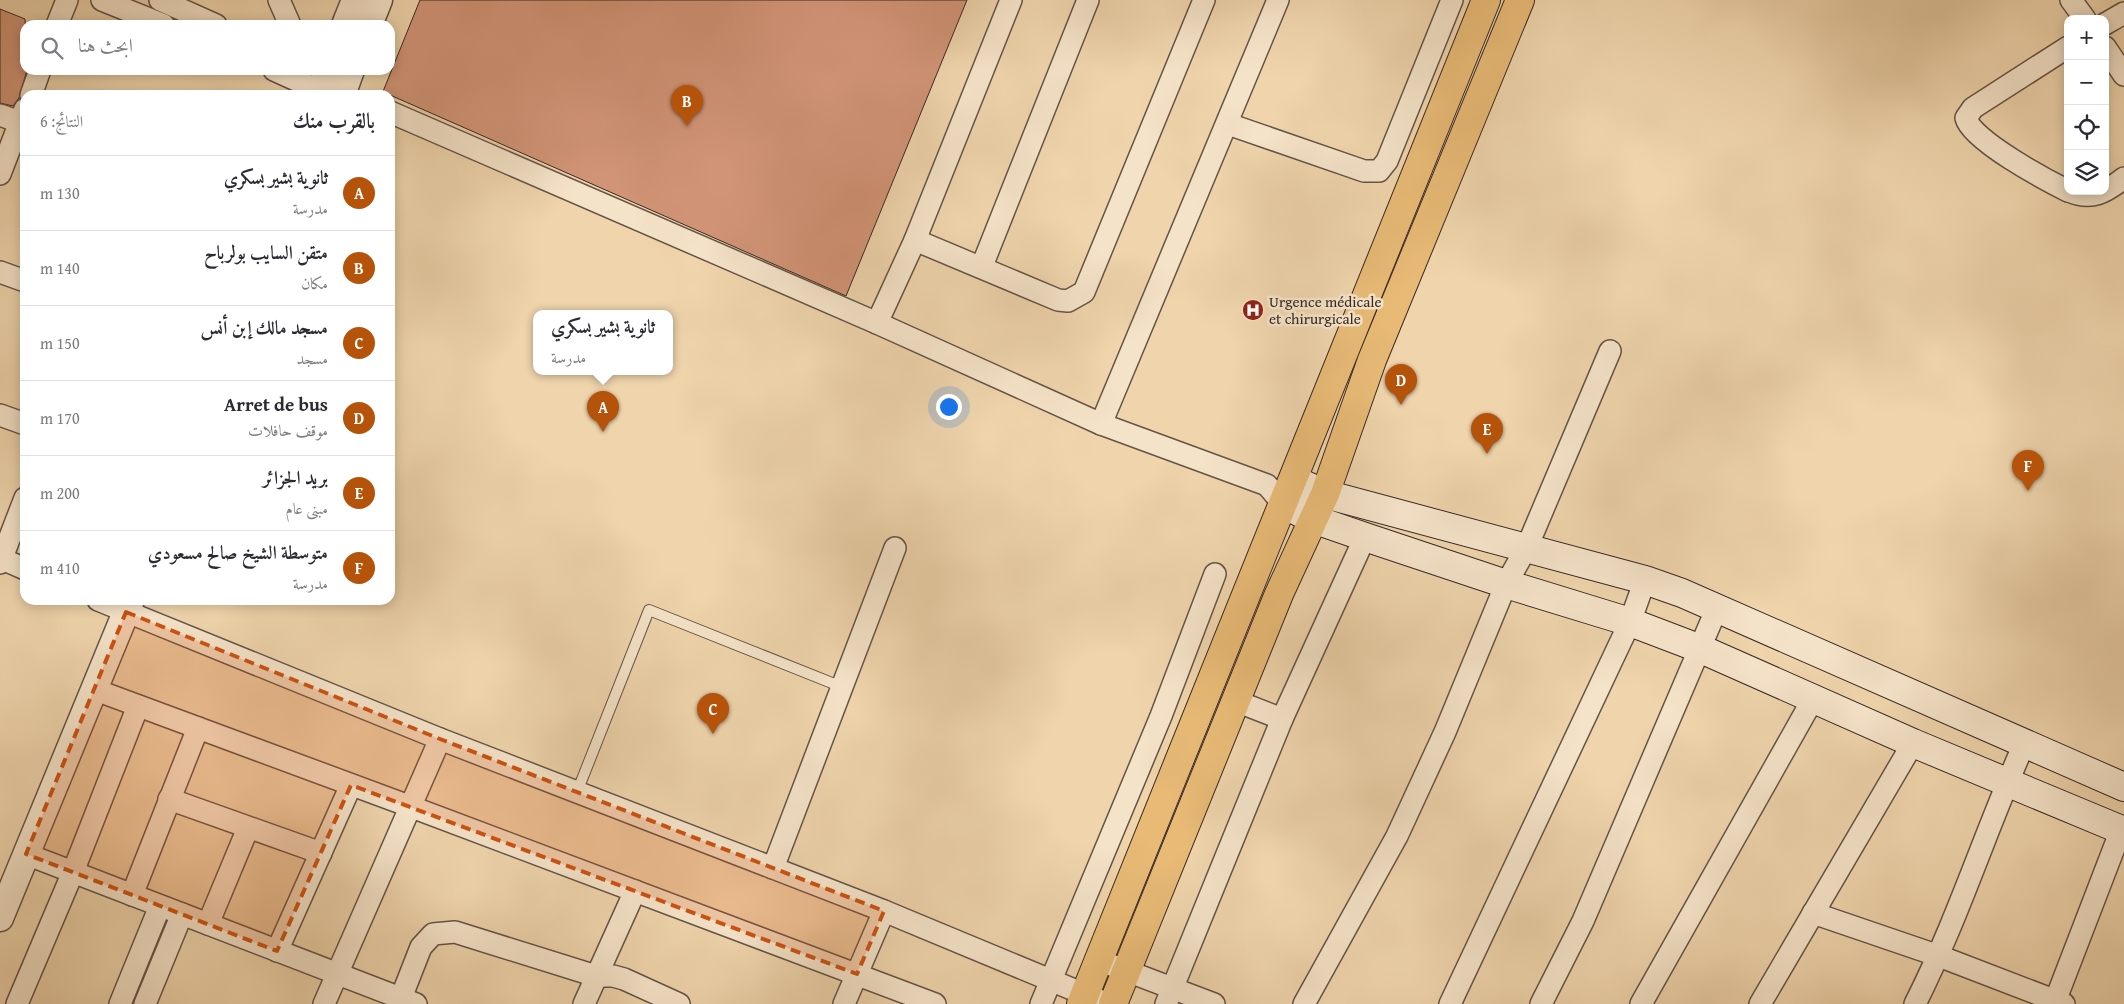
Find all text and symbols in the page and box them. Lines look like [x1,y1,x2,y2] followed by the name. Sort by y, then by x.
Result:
[2064,15,2109,195] map controls
[2064,15,2109,60] button: +
[20,20,395,75] search box
[78,31,133,59] text: ابحث هنا
[38,34,66,62] icon: search
[2064,60,2109,105] button: −
[671,85,703,126] pin: B
[293,105,375,136] text: بالقرب منك
[2064,105,2109,150] button: locate
[40,109,83,133] text: النتائج: 6
[2064,150,2109,195] button: layers
[224,163,328,191] text: ثانوية بشير بسكري
[40,181,80,205] text: 130 m
[354,181,364,205] text: A
[293,196,328,220] text: مدرسة
[204,238,328,266] text: متقن السايب بولرباح
[40,256,80,280] text: 140 m
[354,256,364,280] text: B
[301,271,328,295] text: مكان
[1269,291,1381,329] place label: Urgence médicale et chirurgicale
[1241,298,1265,322] hospital icon: Urgence médicale et chirurgicale
[533,310,673,375] popup
[551,312,655,340] text: ثانوية بشير بسكري
[201,313,328,341] text: مسجد مالك إبن أنس
[40,331,80,355] text: 150 m
[354,331,364,355] text: C
[551,345,586,369] text: مدرسة
[297,346,328,370] text: مسجد
[1385,364,1417,405] pin: D
[224,390,328,418] text: Arret de bus
[587,391,619,432] pin: A
[936,394,962,420] your location
[40,406,80,430] text: 170 m
[354,406,364,430] text: D
[1471,413,1503,454] pin: E
[248,418,328,442] text: موقف حافلات
[2012,450,2044,491] pin: F
[263,463,328,491] text: بريد الجزائر
[40,481,80,505] text: 200 m
[355,481,363,505] text: E
[286,496,328,520] text: مبنى عام
[148,538,328,566] text: متوسطة الشيخ صالح مسعودي
[40,556,80,580] text: 410 m
[355,556,363,580] text: F
[293,571,328,595] text: مدرسة
[697,693,729,734] pin: C

